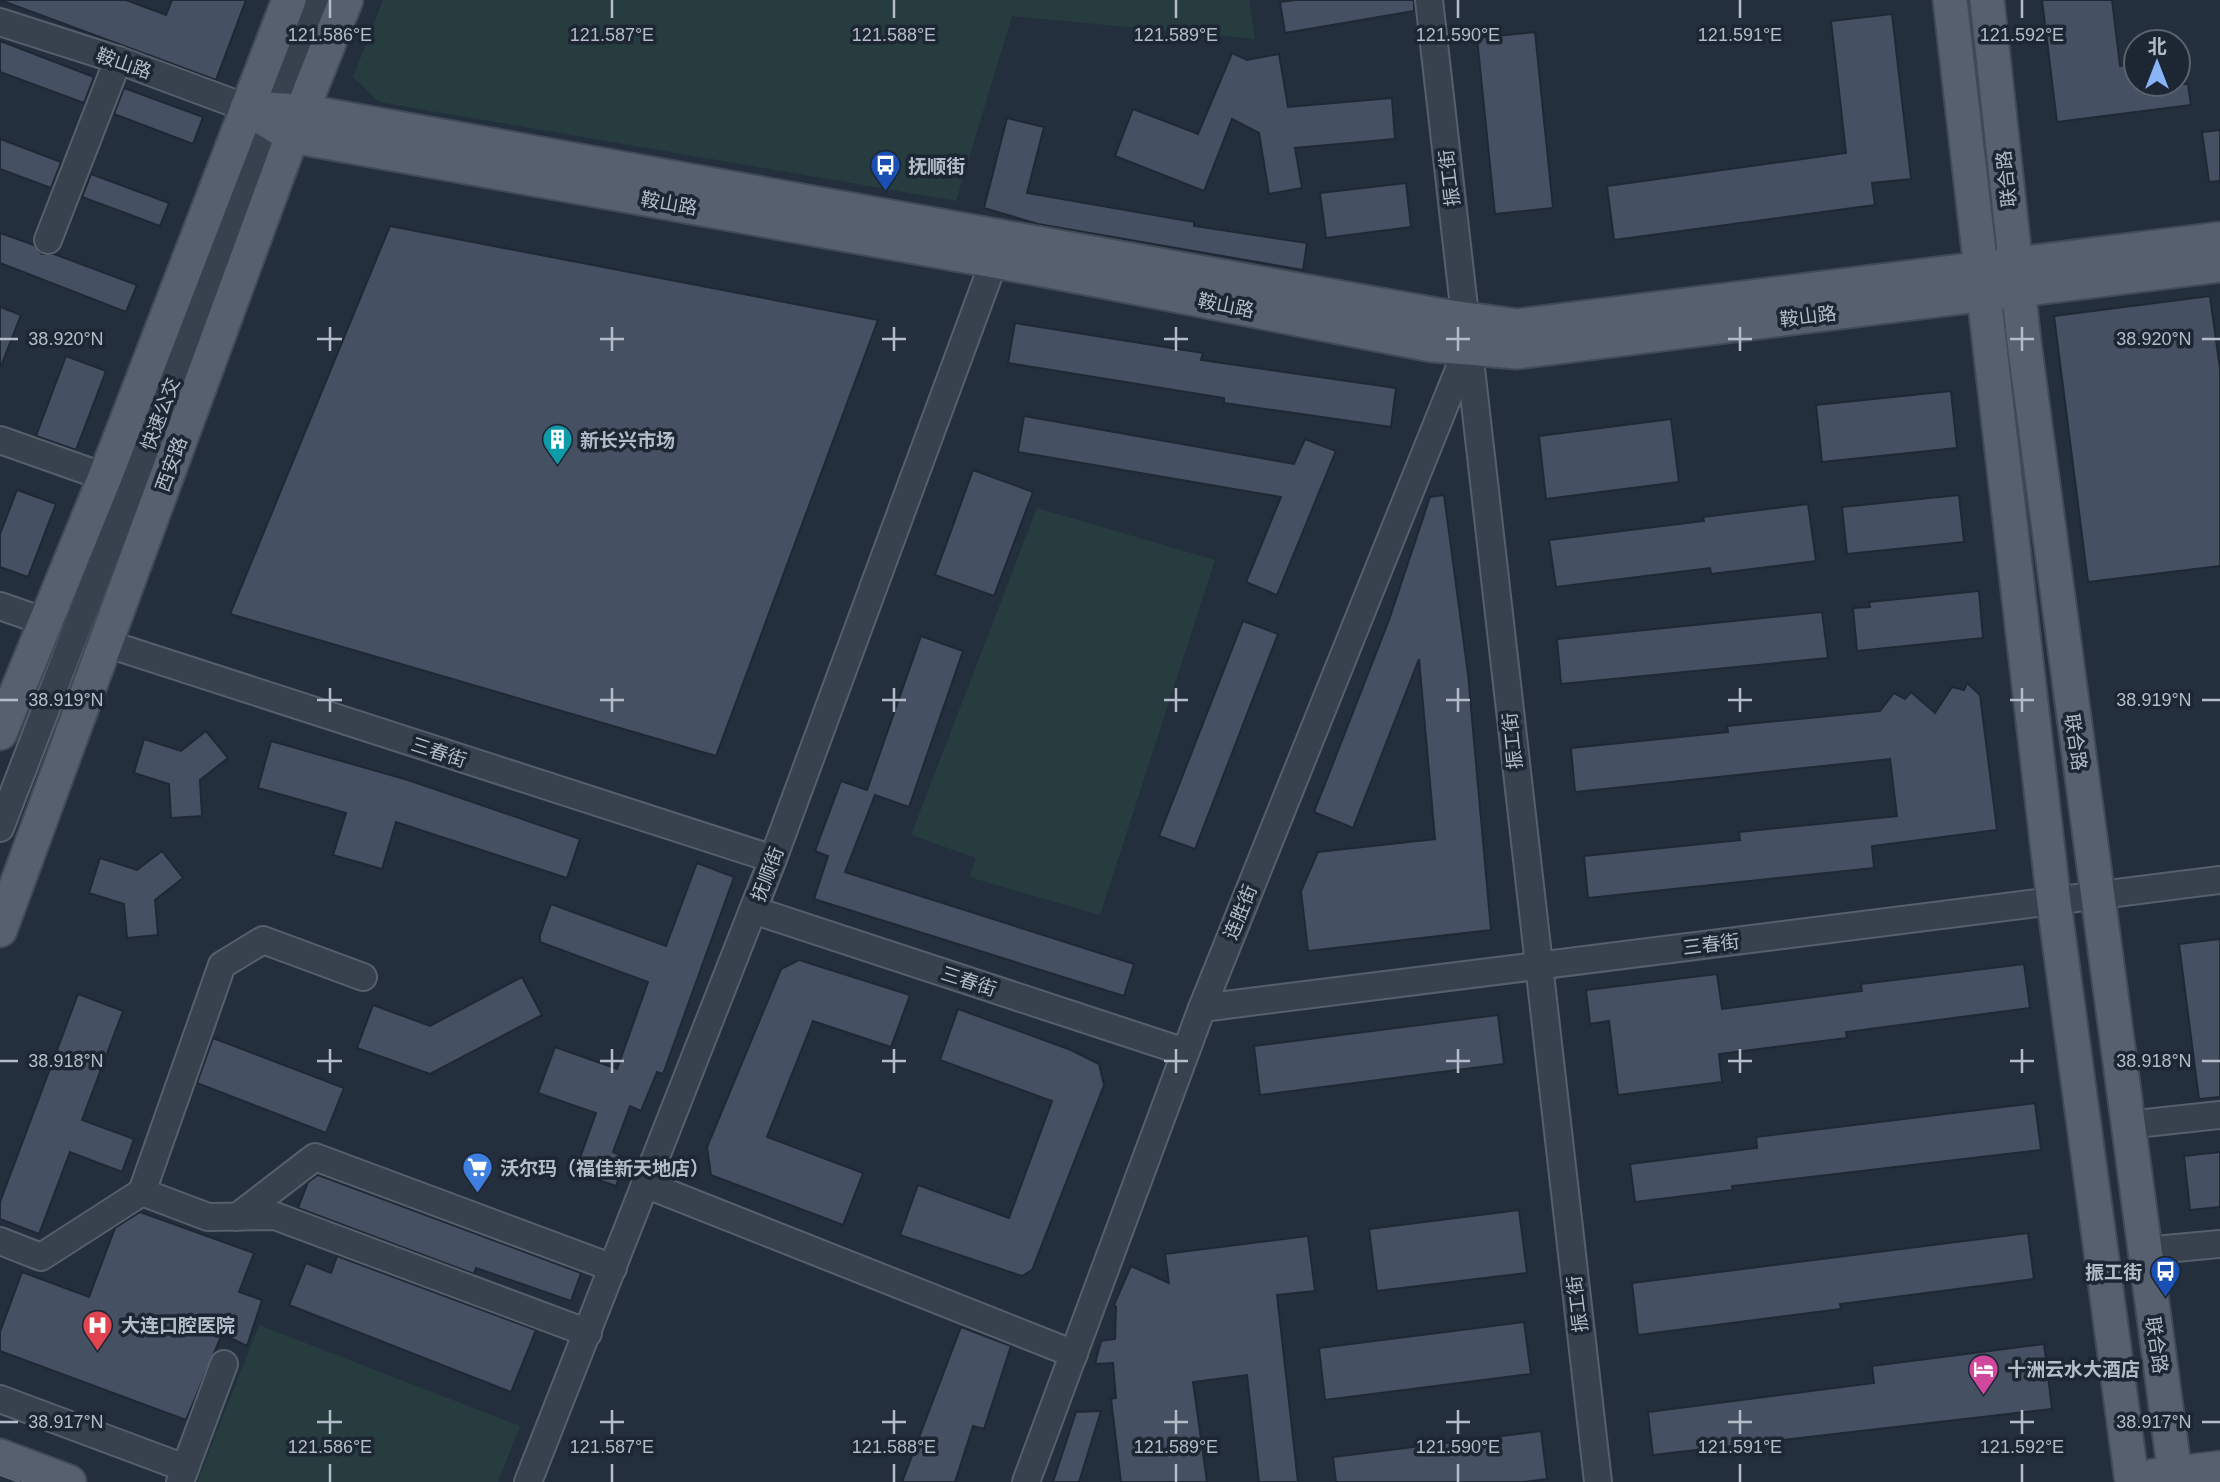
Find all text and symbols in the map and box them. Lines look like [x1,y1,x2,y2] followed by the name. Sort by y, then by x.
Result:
[288,25,372,45] text: 121.586°E
[570,25,654,45] text: 121.587°E
[852,25,936,45] text: 121.588°E
[1134,25,1218,45] text: 121.589°E
[1416,25,1500,45] text: 121.590°E
[1698,25,1782,45] text: 121.591°E
[1980,25,2064,45] text: 121.592°E
[2122,28,2192,98] north arrow
[2147,36,2167,57] text: 北
[93,44,154,83] street label: 鞍山路
[1436,148,1463,208] street label: 振工街
[868,149,902,193] bus stop icon: 抚顺街
[1993,149,2020,208] street label: 联合路
[908,156,965,177] place label: 抚顺街
[639,188,699,219] street label: 鞍山路
[1196,290,1256,321] street label: 鞍山路
[1778,303,1838,330] street label: 鞍山路
[28,329,104,349] text: 38.920°N
[2116,329,2192,349] text: 38.920°N
[137,375,184,453] street label: 快速公交
[540,423,574,467] building icon: 新长兴市场
[580,430,675,451] place label: 新长兴市场
[152,434,191,495] street label: 西安路
[28,690,104,710] text: 38.919°N
[2116,690,2192,710] text: 38.919°N
[1499,711,1526,770] street label: 振工街
[2061,712,2090,772] street label: 联合路
[408,734,469,771] street label: 三春街
[747,844,787,905] street label: 抚顺街
[1220,882,1261,943] street label: 连胜街
[1681,931,1741,958] street label: 三春街
[938,963,999,1000] street label: 三春街
[28,1051,104,1071] text: 38.918°N
[2116,1051,2192,1071] text: 38.918°N
[460,1151,494,1195] supermarket icon: 沃尔玛（福佳新天地店）
[500,1158,709,1179] place label: 沃尔玛（福佳新天地店）
[2148,1255,2182,1299] bus stop icon: 振工街
[2085,1262,2142,1283] place label: 振工街
[1564,1274,1591,1334] street label: 振工街
[81,1308,115,1352] hospital icon: 大连口腔医院
[121,1315,235,1336] place label: 大连口腔医院
[2142,1315,2171,1375] street label: 联合路
[1967,1352,2001,1396] hotel icon: 十洲云水大酒店
[2007,1359,2140,1380] place label: 十洲云水大酒店
[28,1412,104,1432] text: 38.917°N
[2116,1412,2192,1432] text: 38.917°N
[288,1437,372,1457] text: 121.586°E
[570,1437,654,1457] text: 121.587°E
[852,1437,936,1457] text: 121.588°E
[1134,1437,1218,1457] text: 121.589°E
[1416,1437,1500,1457] text: 121.590°E
[1698,1437,1782,1457] text: 121.591°E
[1980,1437,2064,1457] text: 121.592°E

